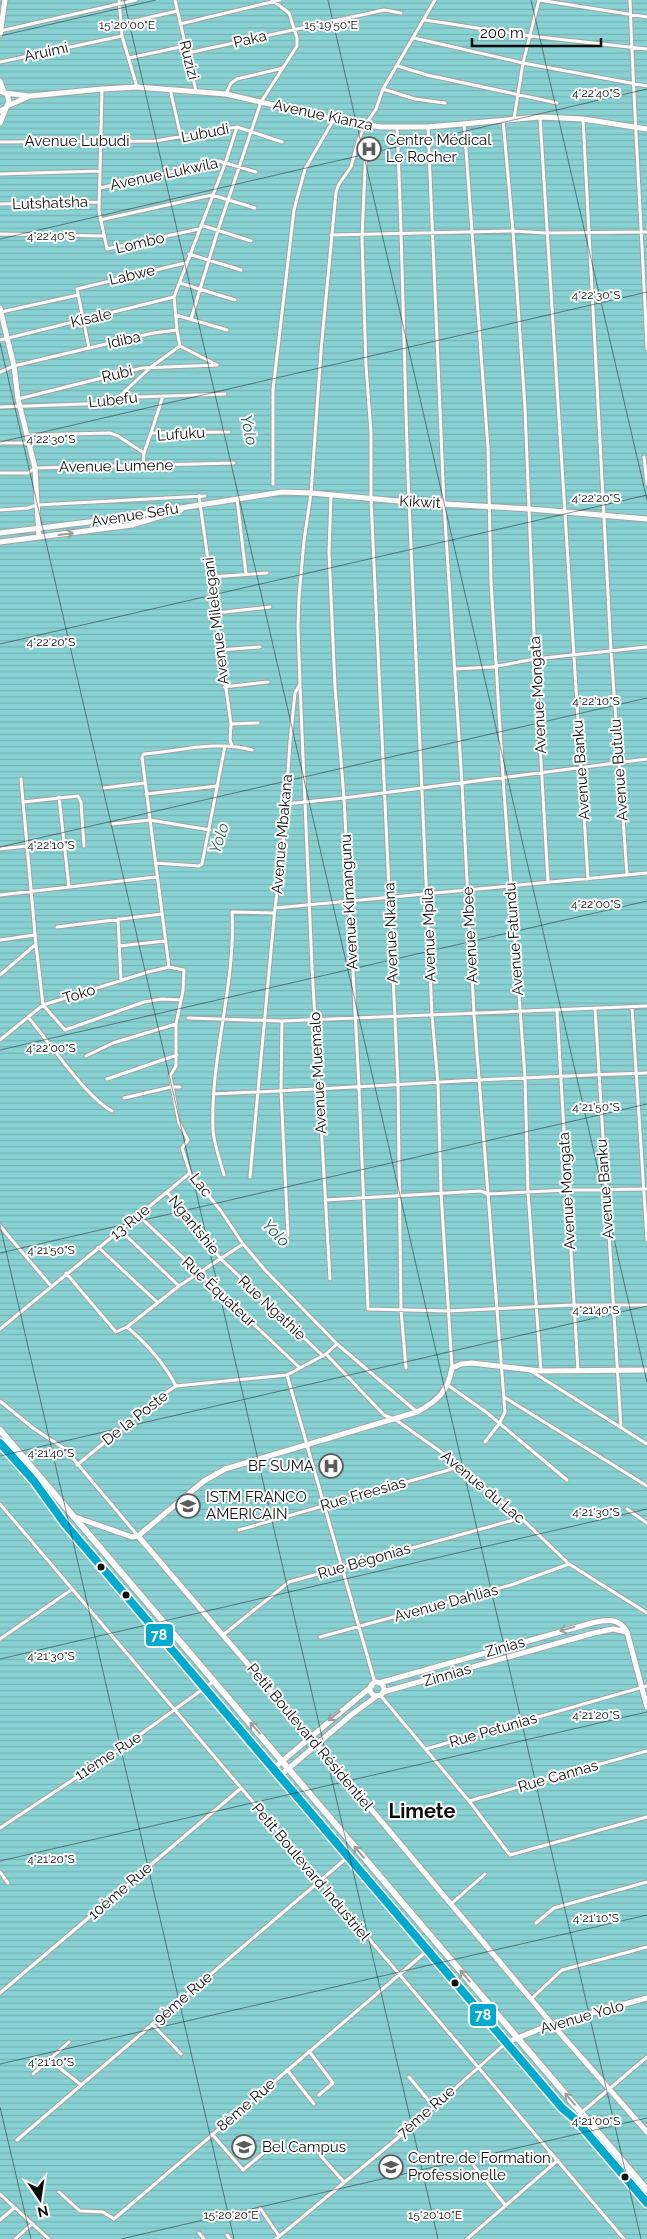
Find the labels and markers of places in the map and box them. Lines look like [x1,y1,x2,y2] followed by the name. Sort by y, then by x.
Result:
[386,131,492,166] place label: Centre Médical Le Rocher
[356,136,382,162] hospital icon: Centre Médical Le Rocher
[318,1453,344,1479] hospital icon: BF SUMA
[248,1457,314,1475] place label: BF SUMA
[206,1488,307,1523] place label: ISTM FRANCO AMERICAIN
[175,1493,201,1519] school or university icon: ISTM FRANCO AMERICAIN
[96,1562,106,1572] unlabelled marker
[121,1590,131,1600] unlabelled marker
[450,1978,460,1988] unlabelled marker
[231,2134,257,2160] school or university icon: Bel Campus
[262,2138,346,2156] place label: Bel Campus
[408,2149,551,2184] place label: Centre de Formation Professionelle
[378,2154,404,2180] school or university icon: Centre de Formation Professionelle
[620,2172,630,2182] unlabelled marker

